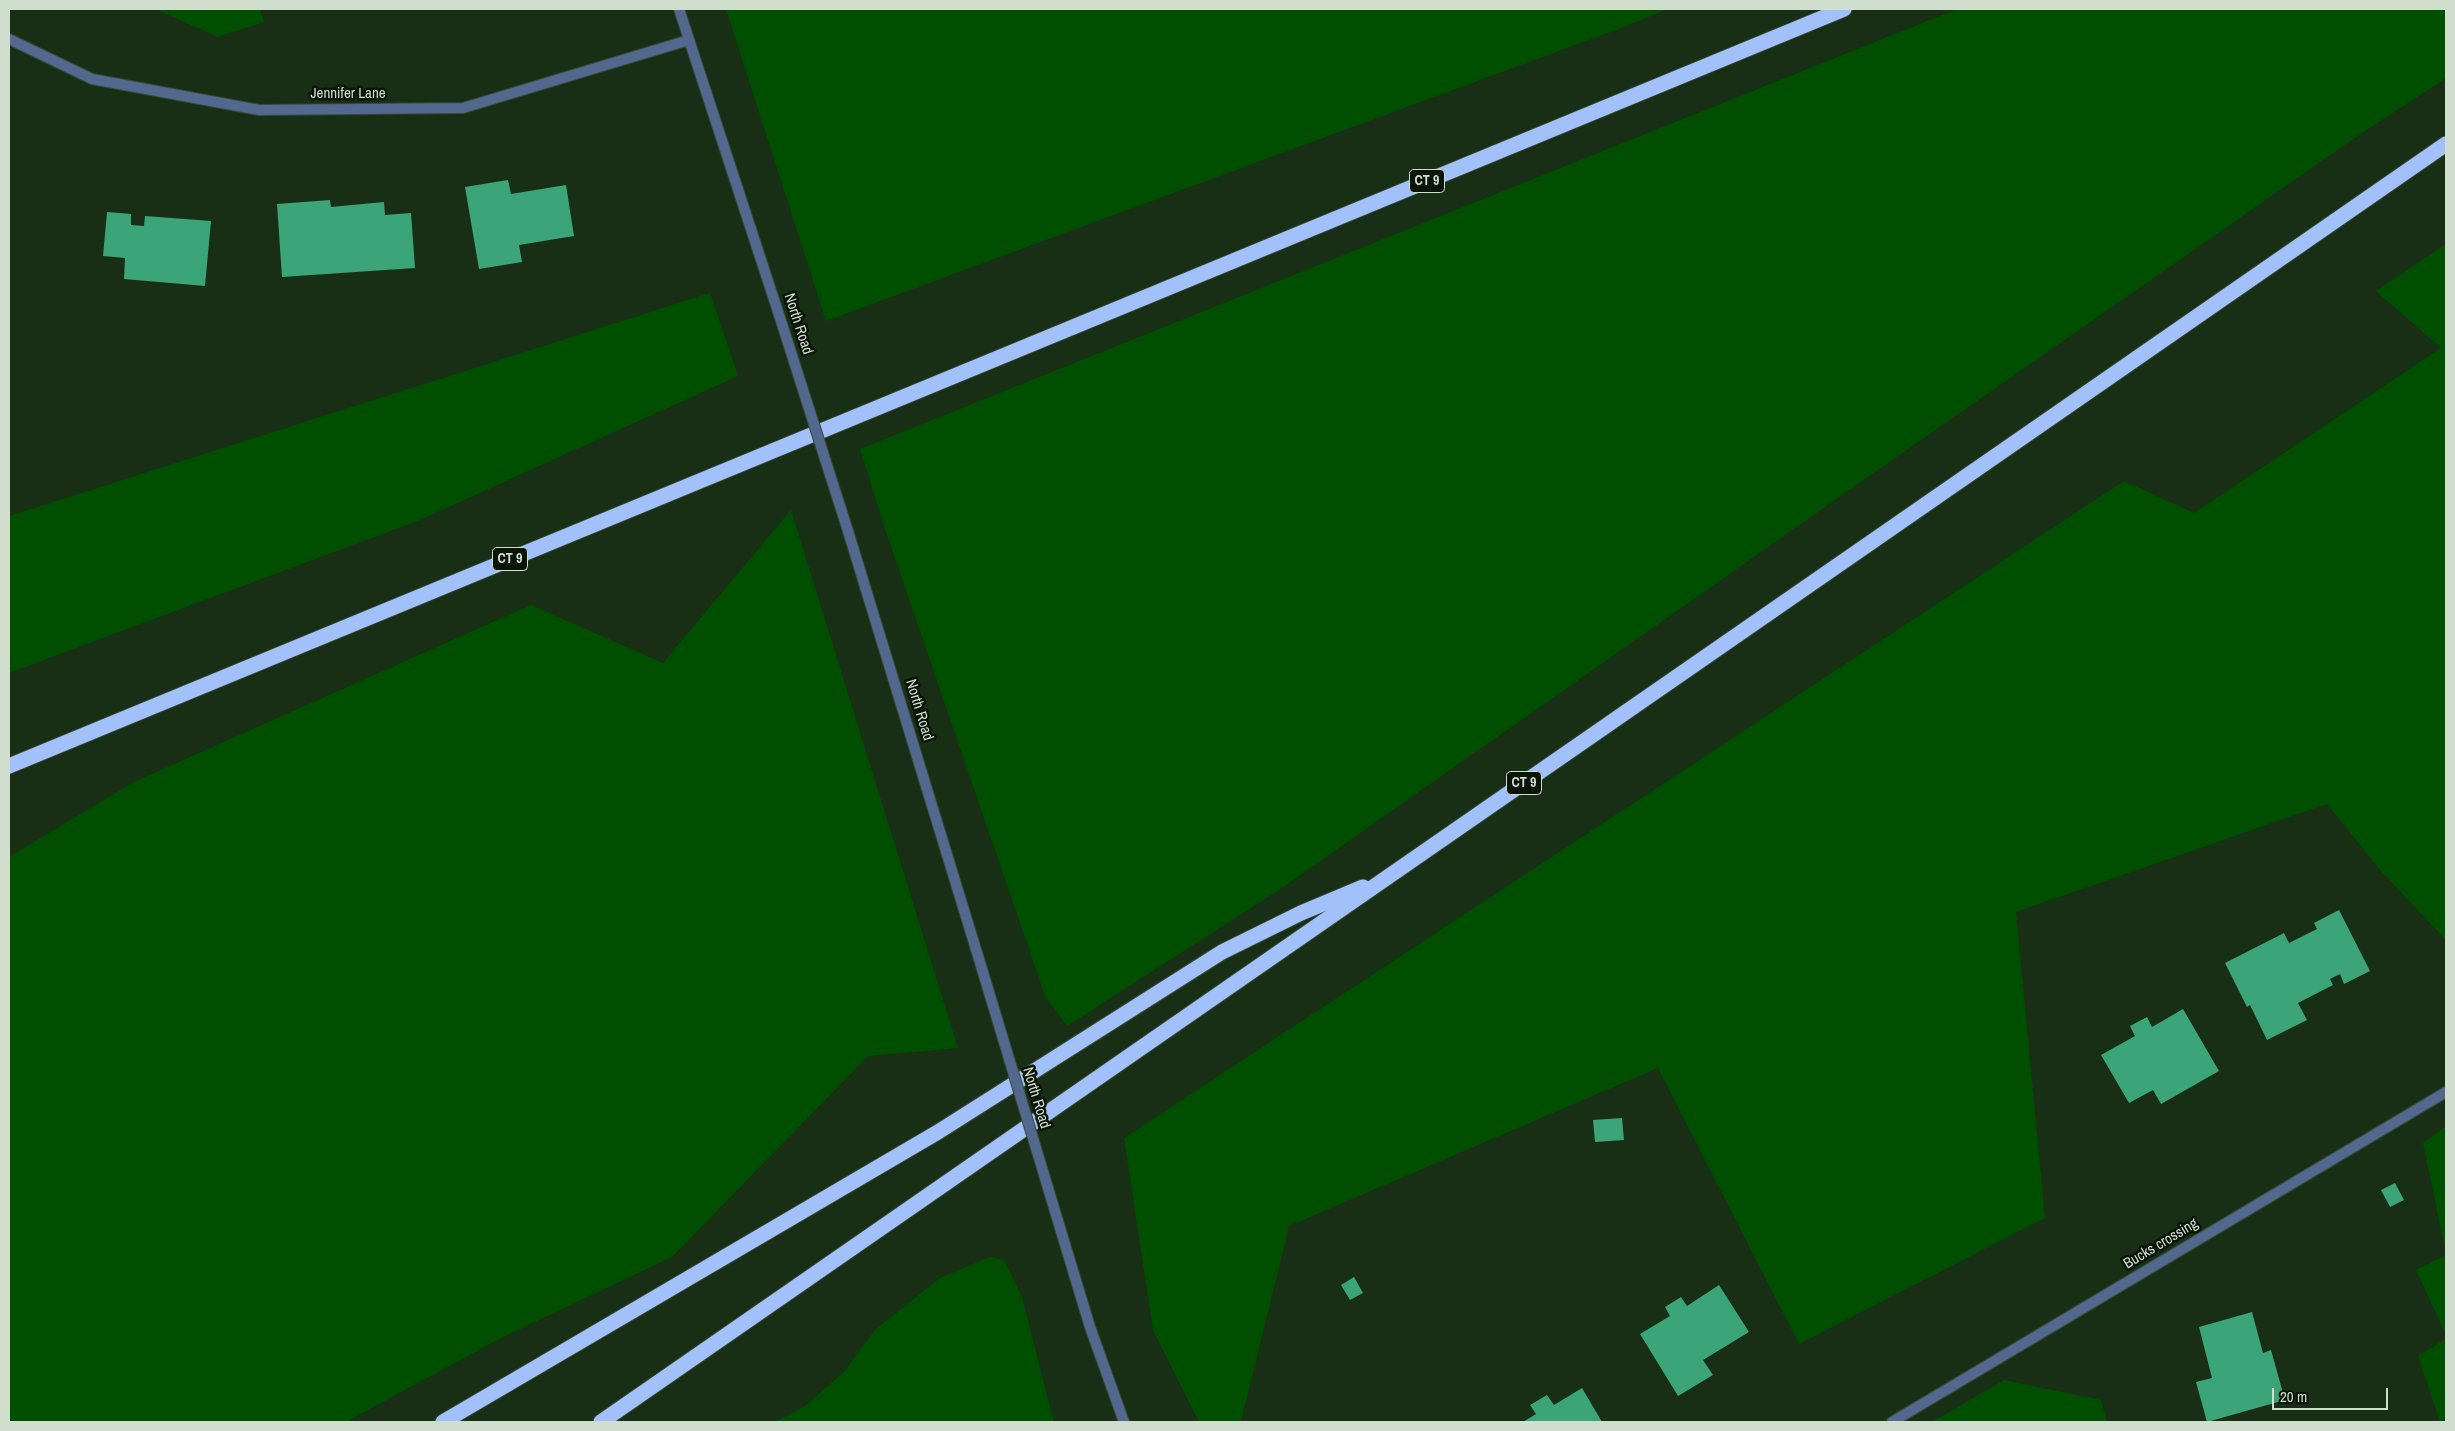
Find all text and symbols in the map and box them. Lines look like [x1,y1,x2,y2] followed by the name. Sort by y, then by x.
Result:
[310,85,386,103] street label: Jennifer Lane
[1410,170,1444,192] road number: CT 9
[780,291,816,357] street label: North Road
[492,548,528,570] road number: CT 9
[901,677,937,743] street label: North Road
[1506,771,1542,794] road number: CT 9
[1018,1065,1054,1131] street label: North Road
[2121,1215,2201,1273] street label: Bucks crossing
[2275,1378,2391,1410] scale bar
[2280,1386,2307,1407] text: 20 m

